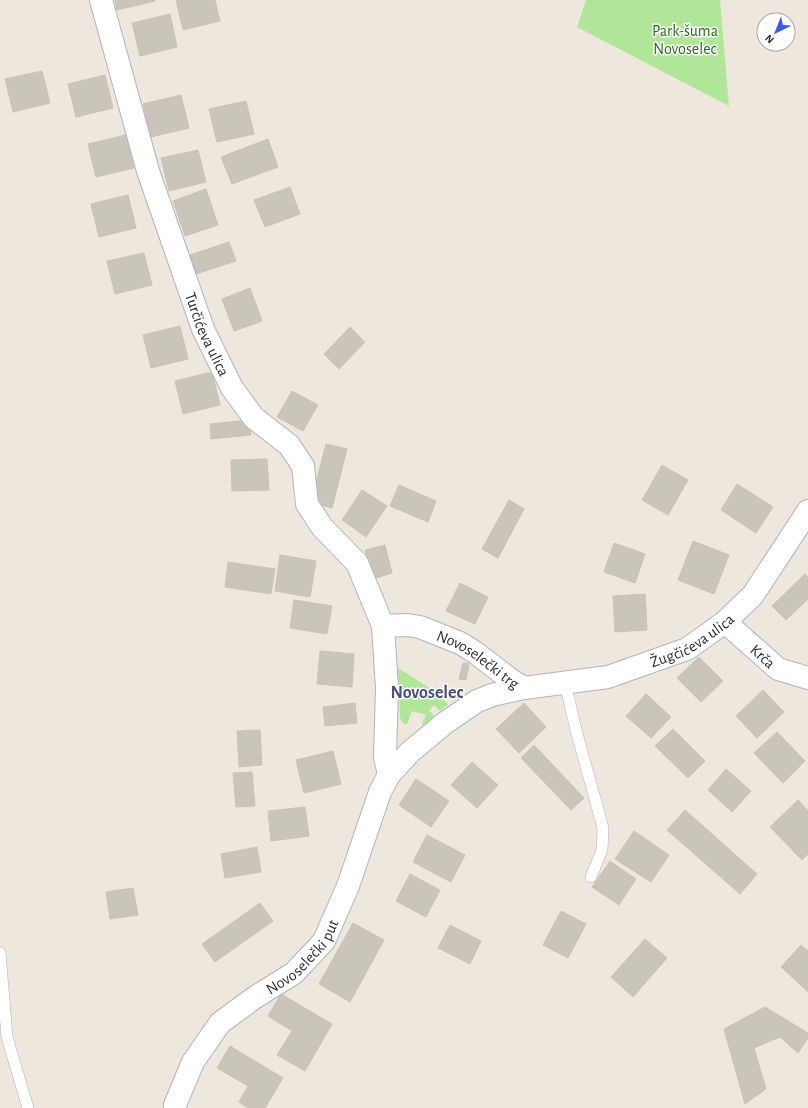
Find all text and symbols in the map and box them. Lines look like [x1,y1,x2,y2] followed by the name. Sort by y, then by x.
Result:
[756,12,796,52] north arrow
[652,23,718,57] park label: Park-šuma Novoselec
[763,32,776,46] text: N
[182,290,232,379] street label: Turčićeva ulica
[648,611,737,670] street label: Žugčićeva ulica
[434,628,522,692] street label: Novoselečki trg
[747,642,778,672] street label: Krča
[390,684,464,702] district label: Novoselec
[263,917,341,997] street label: Novoselečki put

